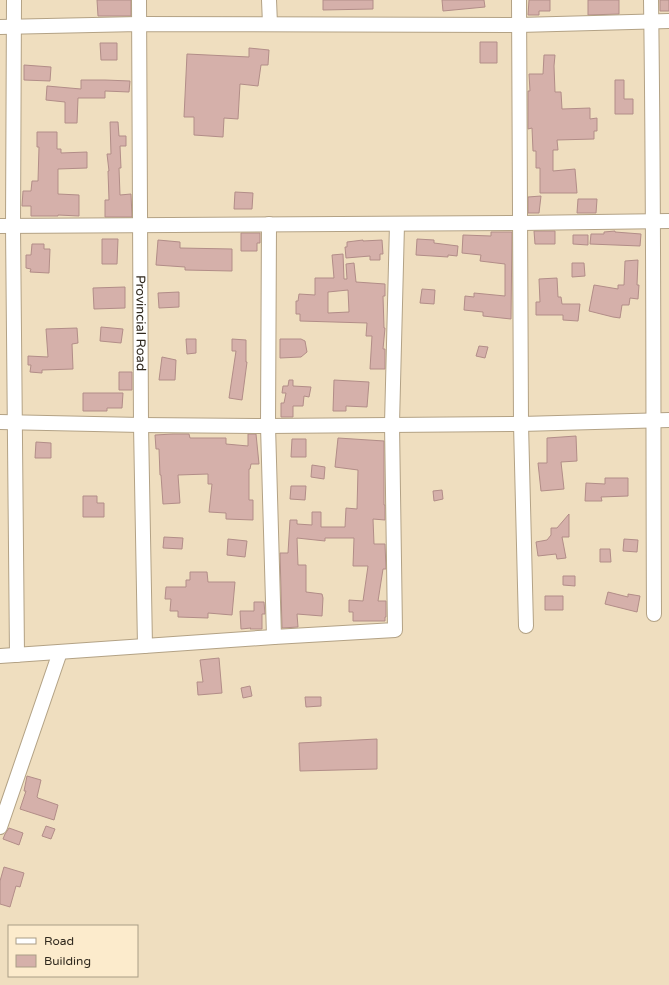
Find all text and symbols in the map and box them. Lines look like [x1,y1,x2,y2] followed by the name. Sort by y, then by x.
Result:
[132,275,149,371] street label: Provincial Road
[8,925,138,977] legend
[44,934,74,948] text: Road
[44,954,91,968] text: Building

